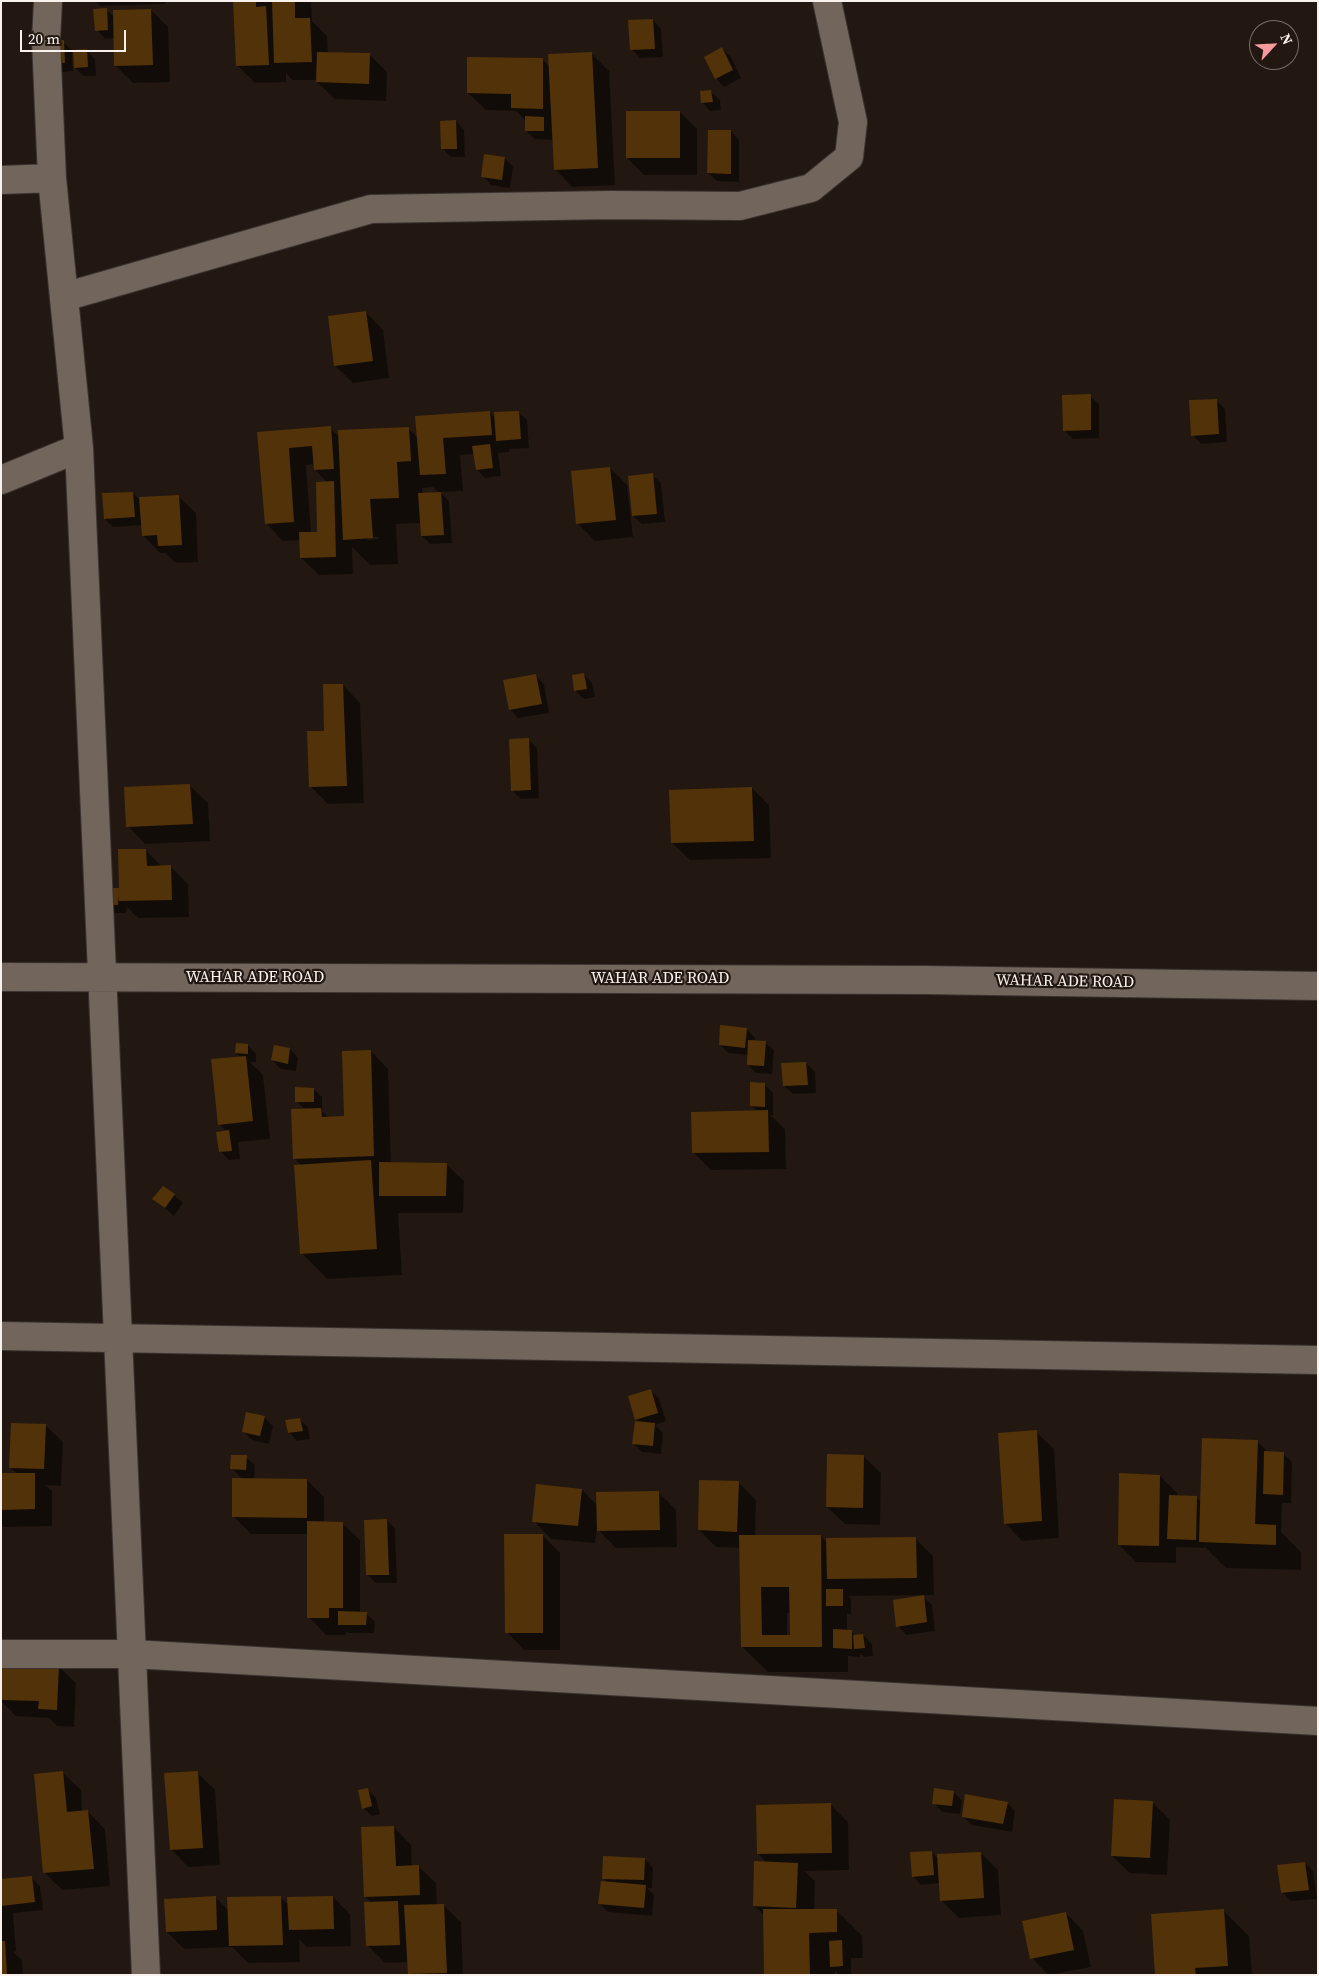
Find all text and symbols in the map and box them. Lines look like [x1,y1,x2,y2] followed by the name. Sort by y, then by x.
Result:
[22,20,129,52] scale bar
[1249,20,1299,70] north arrow
[28,28,60,49] text: 20 m
[1275,30,1298,48] text: N
[186,968,324,988] street label: WAHAR ADE ROAD
[591,969,729,989] street label: WAHAR ADE ROAD
[996,971,1134,993] street label: WAHAR ADE ROAD

